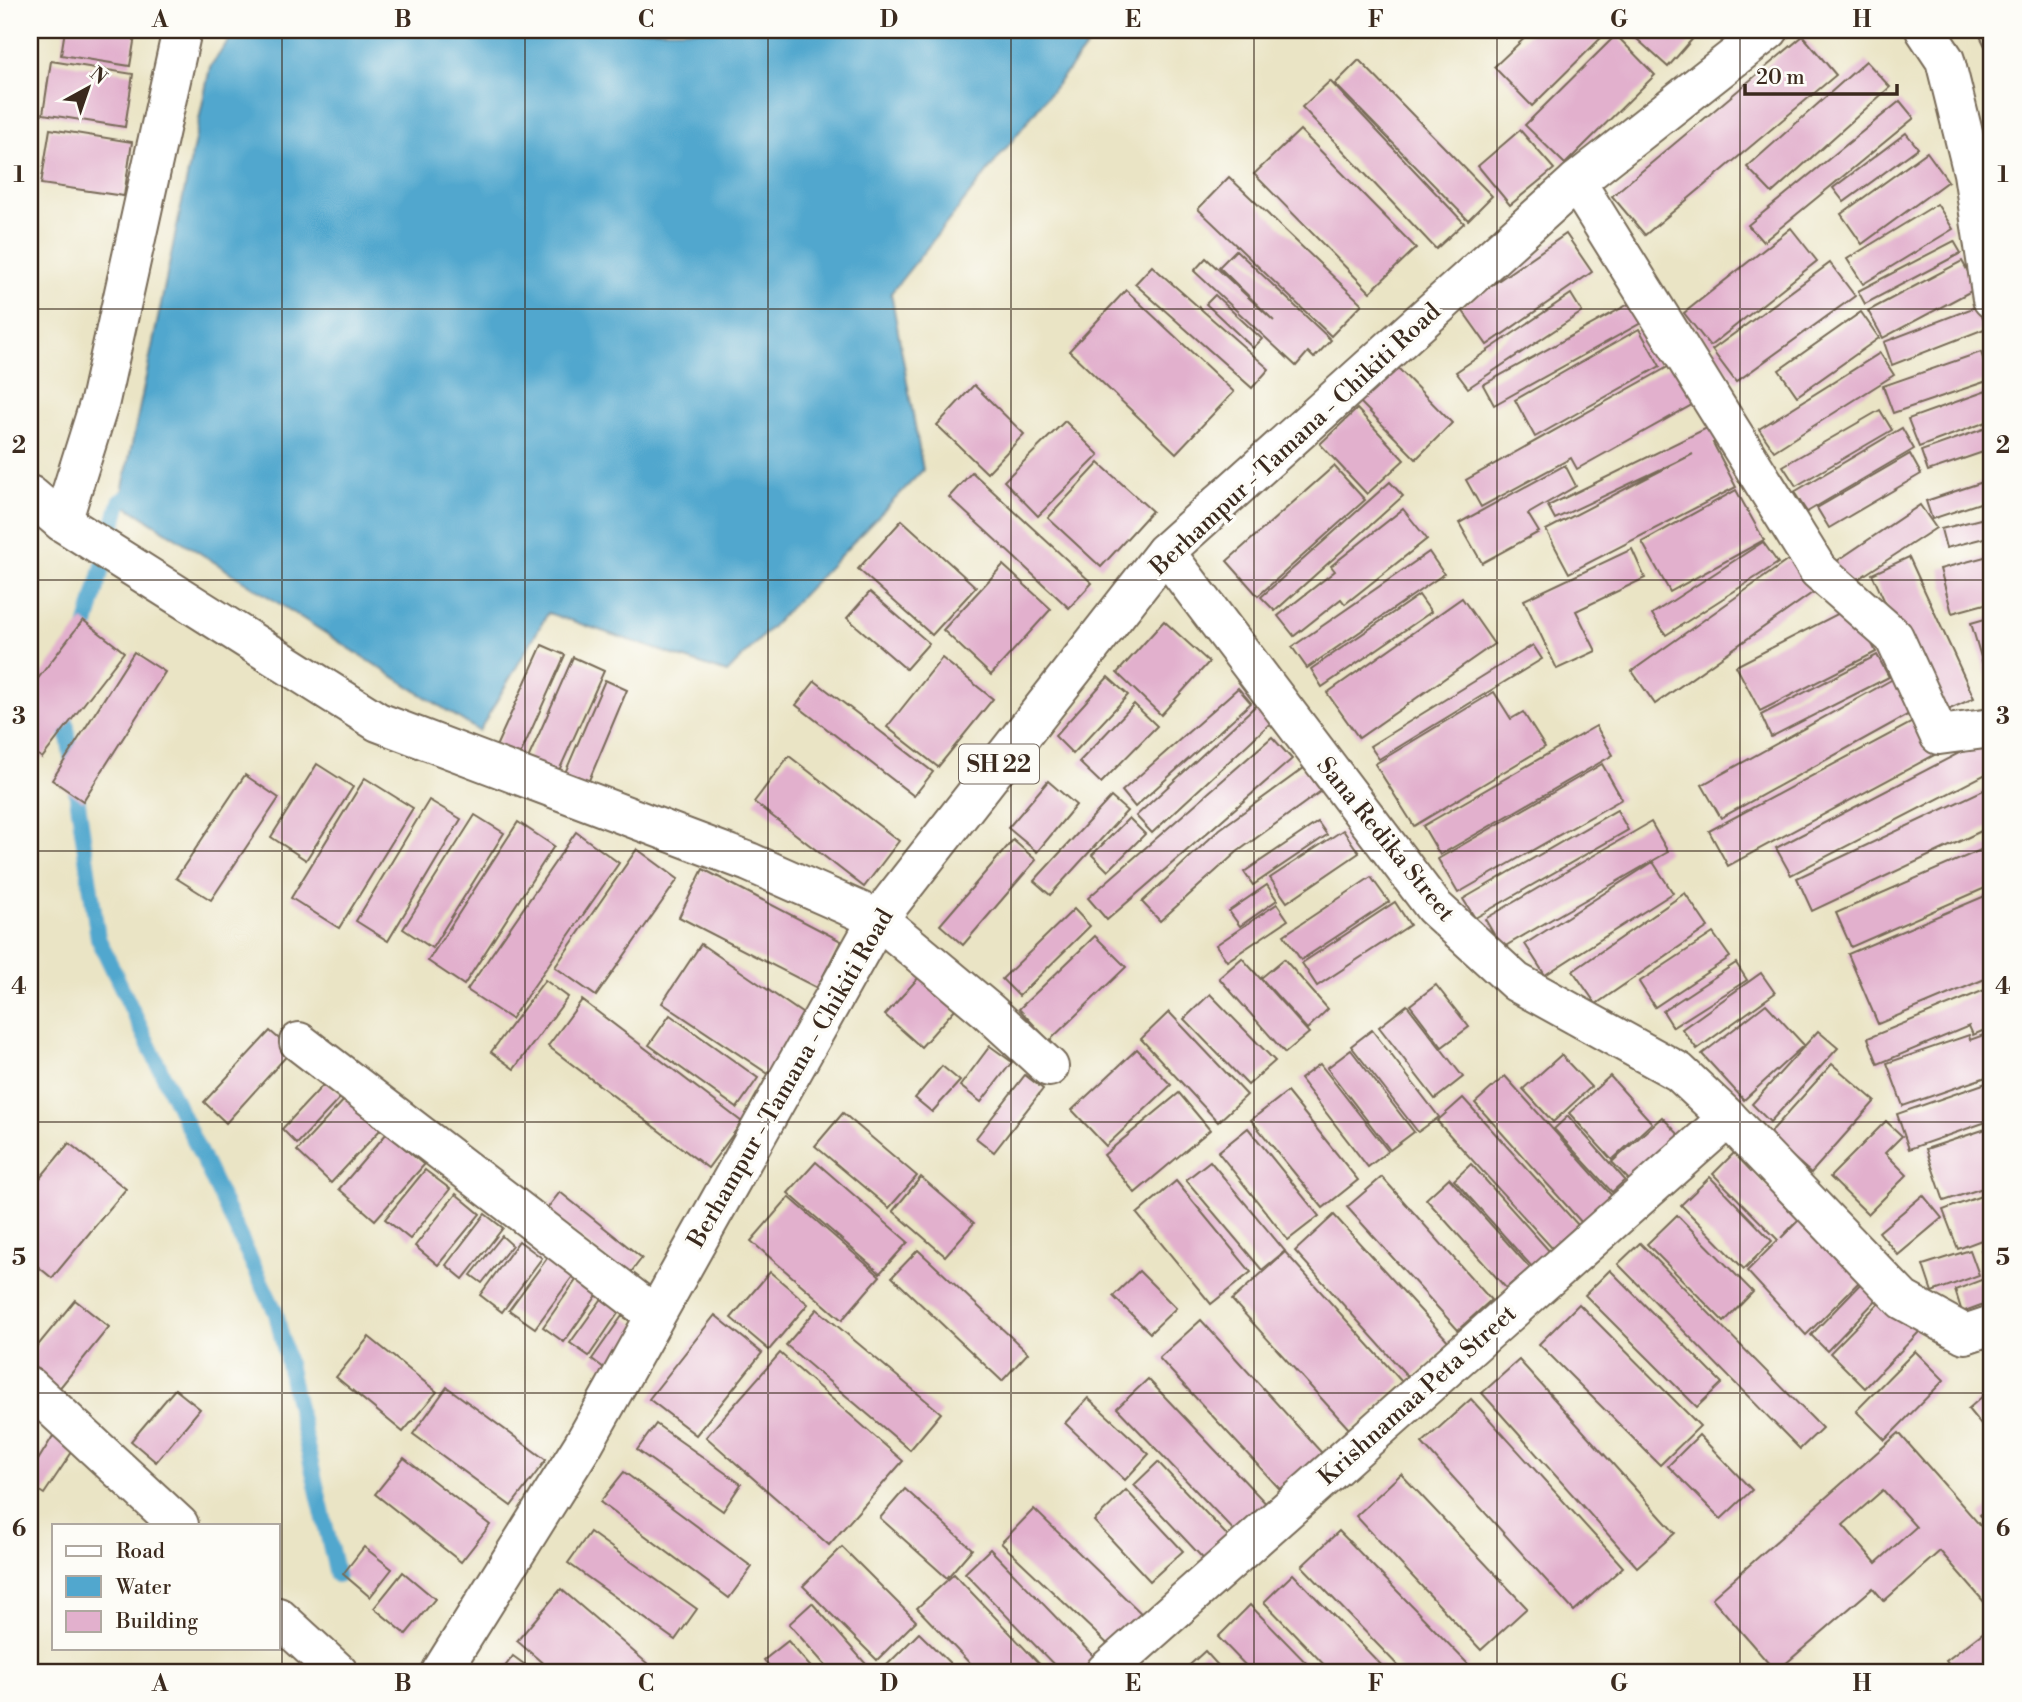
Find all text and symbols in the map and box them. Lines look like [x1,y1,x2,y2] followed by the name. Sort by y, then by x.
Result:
[151,6,169,34] text: A
[394,6,412,34] text: B
[638,6,654,34] text: C
[880,6,898,34] text: D
[1125,6,1141,34] text: E
[1368,6,1384,34] text: F
[1610,6,1628,34] text: G
[1853,6,1872,34] text: H
[52,52,122,122] north arrow
[1745,52,1898,96] scale bar
[85,62,112,90] text: N
[1756,65,1805,91] text: 20 m
[13,161,25,189] text: 1
[1997,161,2009,189] text: 1
[1144,297,1447,583] street label: Berhampur - Tamana - Chikiti Road
[12,432,26,460] text: 2
[1996,432,2010,460] text: 2
[12,703,26,731] text: 3
[1996,703,2010,731] text: 3
[959,744,1039,784] road number: SH 22
[1310,751,1461,928] street label: Sana Redika Street
[681,903,901,1254] street label: Berhampur - Tamana - Chikiti Road
[11,973,27,1001] text: 4
[1995,973,2011,1001] text: 4
[12,1244,26,1272] text: 5
[1996,1244,2010,1272] text: 5
[1313,1299,1523,1493] street label: Krishnamaa Peta Street
[12,1515,26,1543] text: 6
[1996,1515,2010,1543] text: 6
[52,1524,280,1650] legend
[116,1539,165,1565] text: Road
[115,1575,171,1601] text: Water
[115,1609,198,1635] text: Building
[151,1670,169,1698] text: A
[394,1670,412,1698] text: B
[638,1670,654,1698] text: C
[880,1670,898,1698] text: D
[1125,1670,1141,1698] text: E
[1368,1670,1384,1698] text: F
[1610,1670,1628,1698] text: G
[1853,1670,1872,1698] text: H

